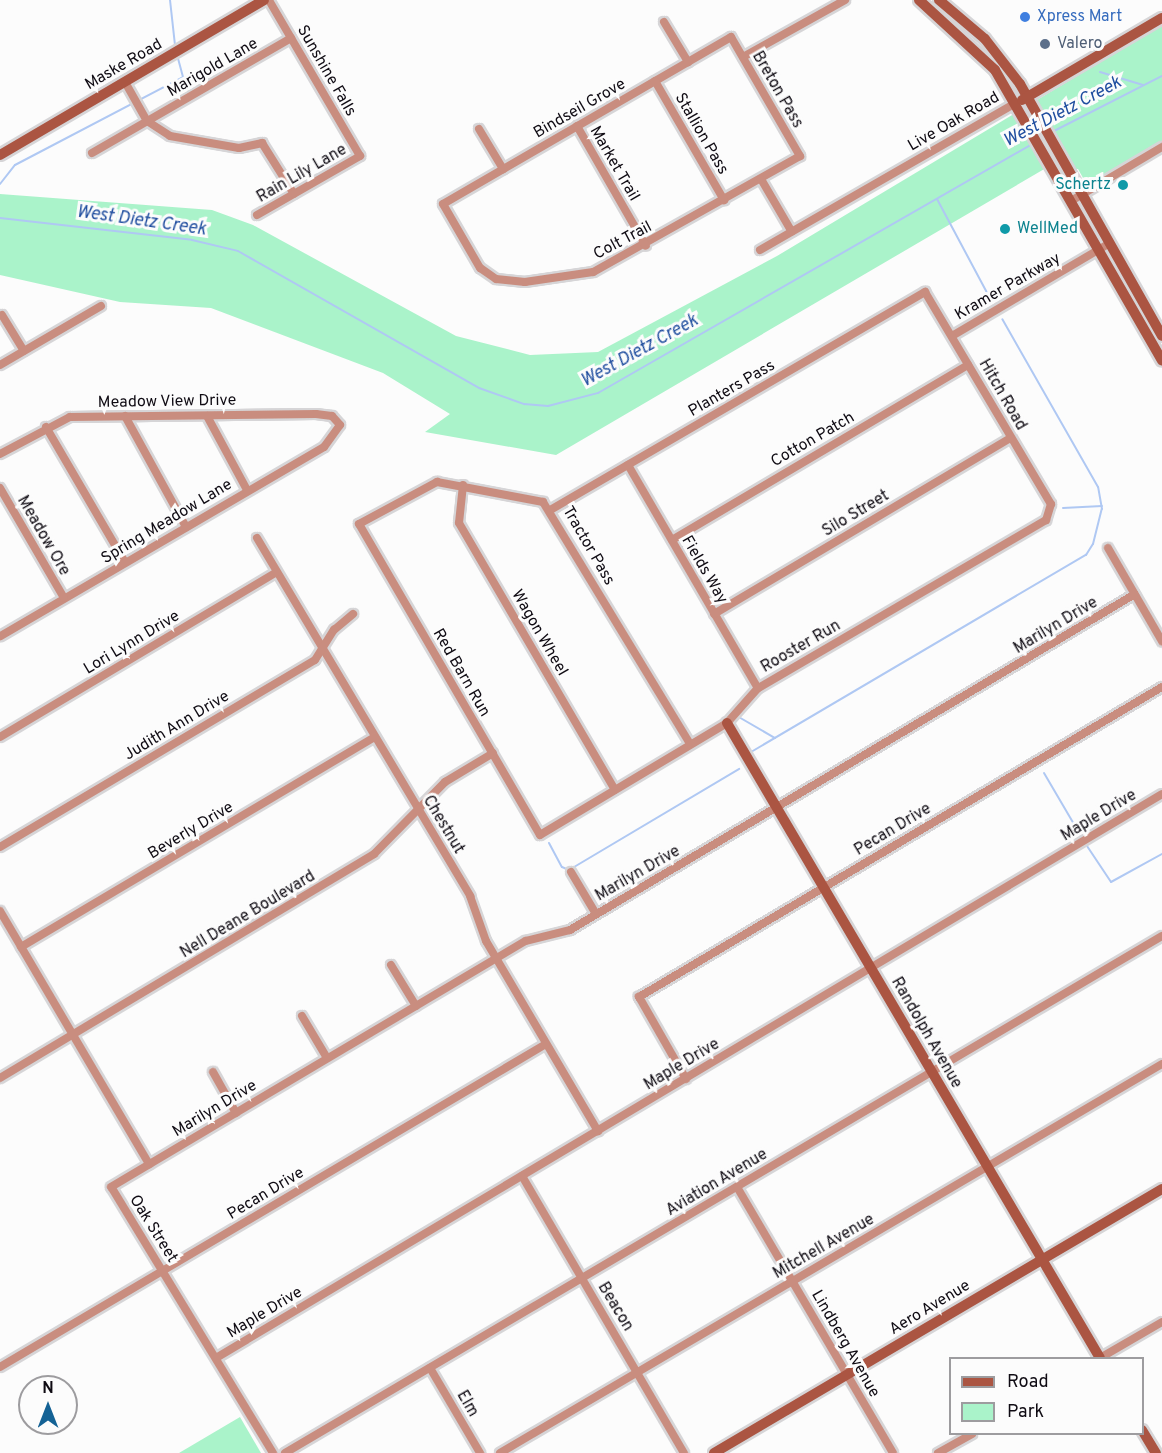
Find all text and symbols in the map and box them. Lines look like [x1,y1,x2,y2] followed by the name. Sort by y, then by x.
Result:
[1037,7,1122,27] place label: Xpress Mart
[1018,10,1032,24] marker: Xpress Mart
[292,22,360,120] street label: Sunshine Falls
[164,34,262,102] street label: Marigold Lane
[1057,34,1102,54] place label: Valero
[82,35,166,95] street label: Maske Road
[1038,37,1052,51] marker: Valero
[747,48,807,132] street label: Breton Pass
[1000,73,1126,153] water label: West Dietz Creek
[531,75,629,143] street label: Bindseil Grove
[905,88,1003,156] street label: Live Oak Road
[670,90,732,178] street label: Stallion Pass
[585,123,643,205] street label: Market Trail
[254,141,350,207] street label: Rain Lily Lane
[1055,175,1111,195] place label: Schertz
[1116,178,1130,192] marker: Schertz
[75,202,207,242] water label: West Dietz Creek
[590,218,656,264] street label: Colt Trail
[1017,219,1078,239] place label: WellMed
[998,222,1012,236] marker: WellMed
[952,249,1064,325] street label: Kramer Parkway
[578,311,702,393] water label: West Dietz Creek
[685,356,779,422] street label: Planters Pass
[974,356,1030,434] street label: Hitch Road
[97,391,237,413] street label: Meadow View Drive
[768,408,858,472] street label: Cotton Patch
[98,475,236,569] street label: Spring Meadow Lane
[819,487,893,541] street label: Silo Street
[12,493,74,579] street label: Meadow Ore
[558,503,618,589] street label: Tractor Pass
[677,532,731,608] street label: Fields Way
[507,586,571,680] street label: Wagon Wheel
[1010,593,1102,659] street label: Marilyn Drive
[81,607,183,679] street label: Lori Lynn Drive
[758,617,844,677] street label: Rooster Run
[428,626,494,720] street label: Red Barn Run
[121,687,233,765] street label: Judith Ann Drive
[1058,786,1140,846] street label: Maple Drive
[418,792,468,858] street label: Chestnut
[145,798,237,864] street label: Beverly Drive
[851,800,935,860] street label: Pecan Drive
[592,842,684,906] street label: Marilyn Drive
[177,867,319,963] street label: Nell Deane Boulevard
[886,974,966,1092] street label: Randolph Avenue
[641,1035,723,1095] street label: Maple Drive
[169,1076,261,1142] street label: Marilyn Drive
[663,1145,771,1221] street label: Aviation Avenue
[224,1164,308,1224] street label: Pecan Drive
[125,1192,181,1266] street label: Oak Street
[770,1210,878,1284] street label: Mitchell Avenue
[886,1276,974,1340] street label: Aero Avenue
[593,1279,637,1335] street label: Beacon
[224,1283,306,1343] street label: Maple Drive
[806,1287,884,1401] street label: Lindberg Avenue
[949,1357,1144,1435] legend
[1007,1371,1049,1394] text: Road
[18,1375,78,1435] north arrow
[42,1379,54,1399] text: N
[452,1387,482,1421] street label: Elm
[1007,1401,1044,1424] text: Park

